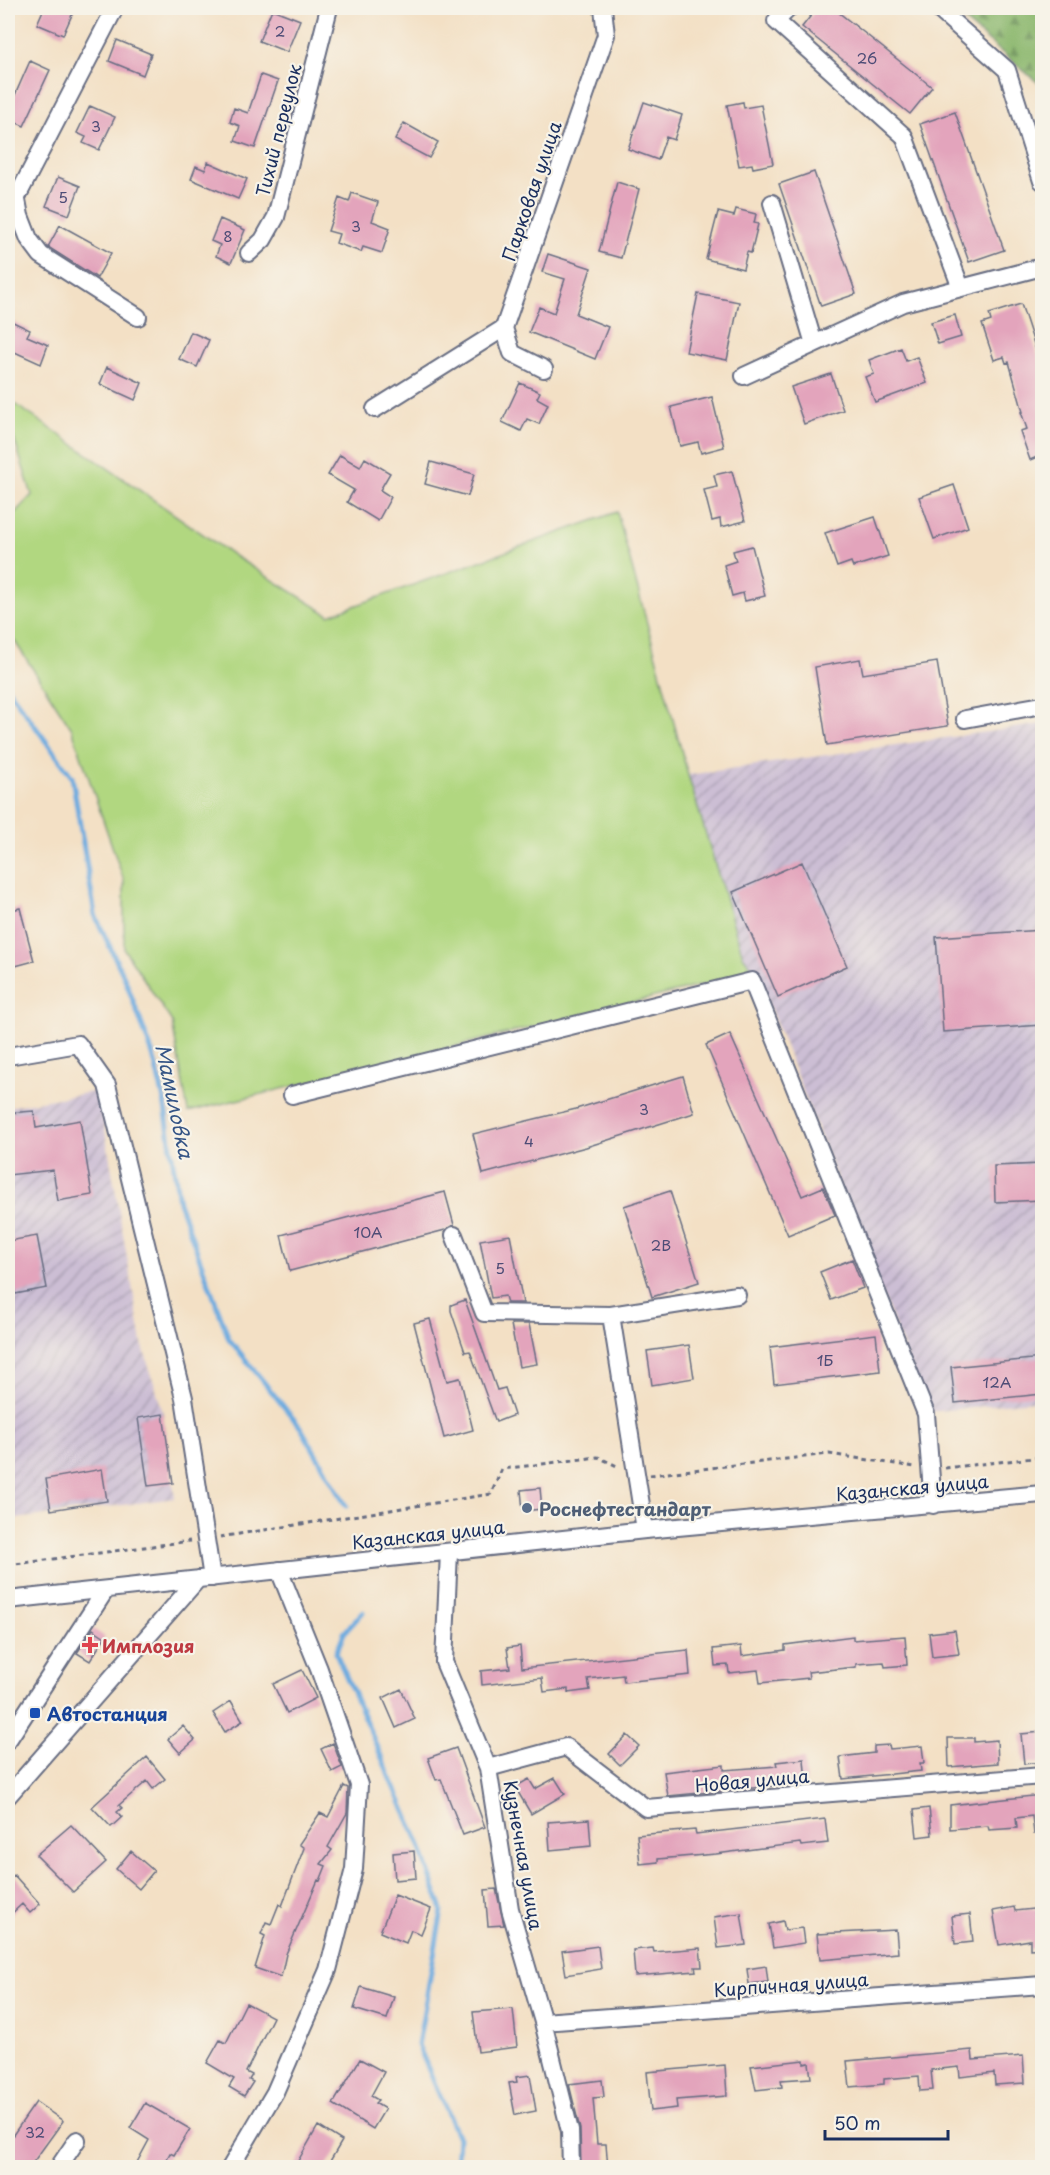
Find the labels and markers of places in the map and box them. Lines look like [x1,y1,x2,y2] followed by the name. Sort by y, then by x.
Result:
[539,1495,712,1522] place label: Роснефтестандарт
[520,1501,534,1515] marker: Роснефтестандарт
[102,1632,194,1659] place label: Имплозия
[83,1638,97,1652] marker: Имплозия
[47,1700,168,1727] place label: Автостанция
[28,1706,42,1720] marker: Автостанция

